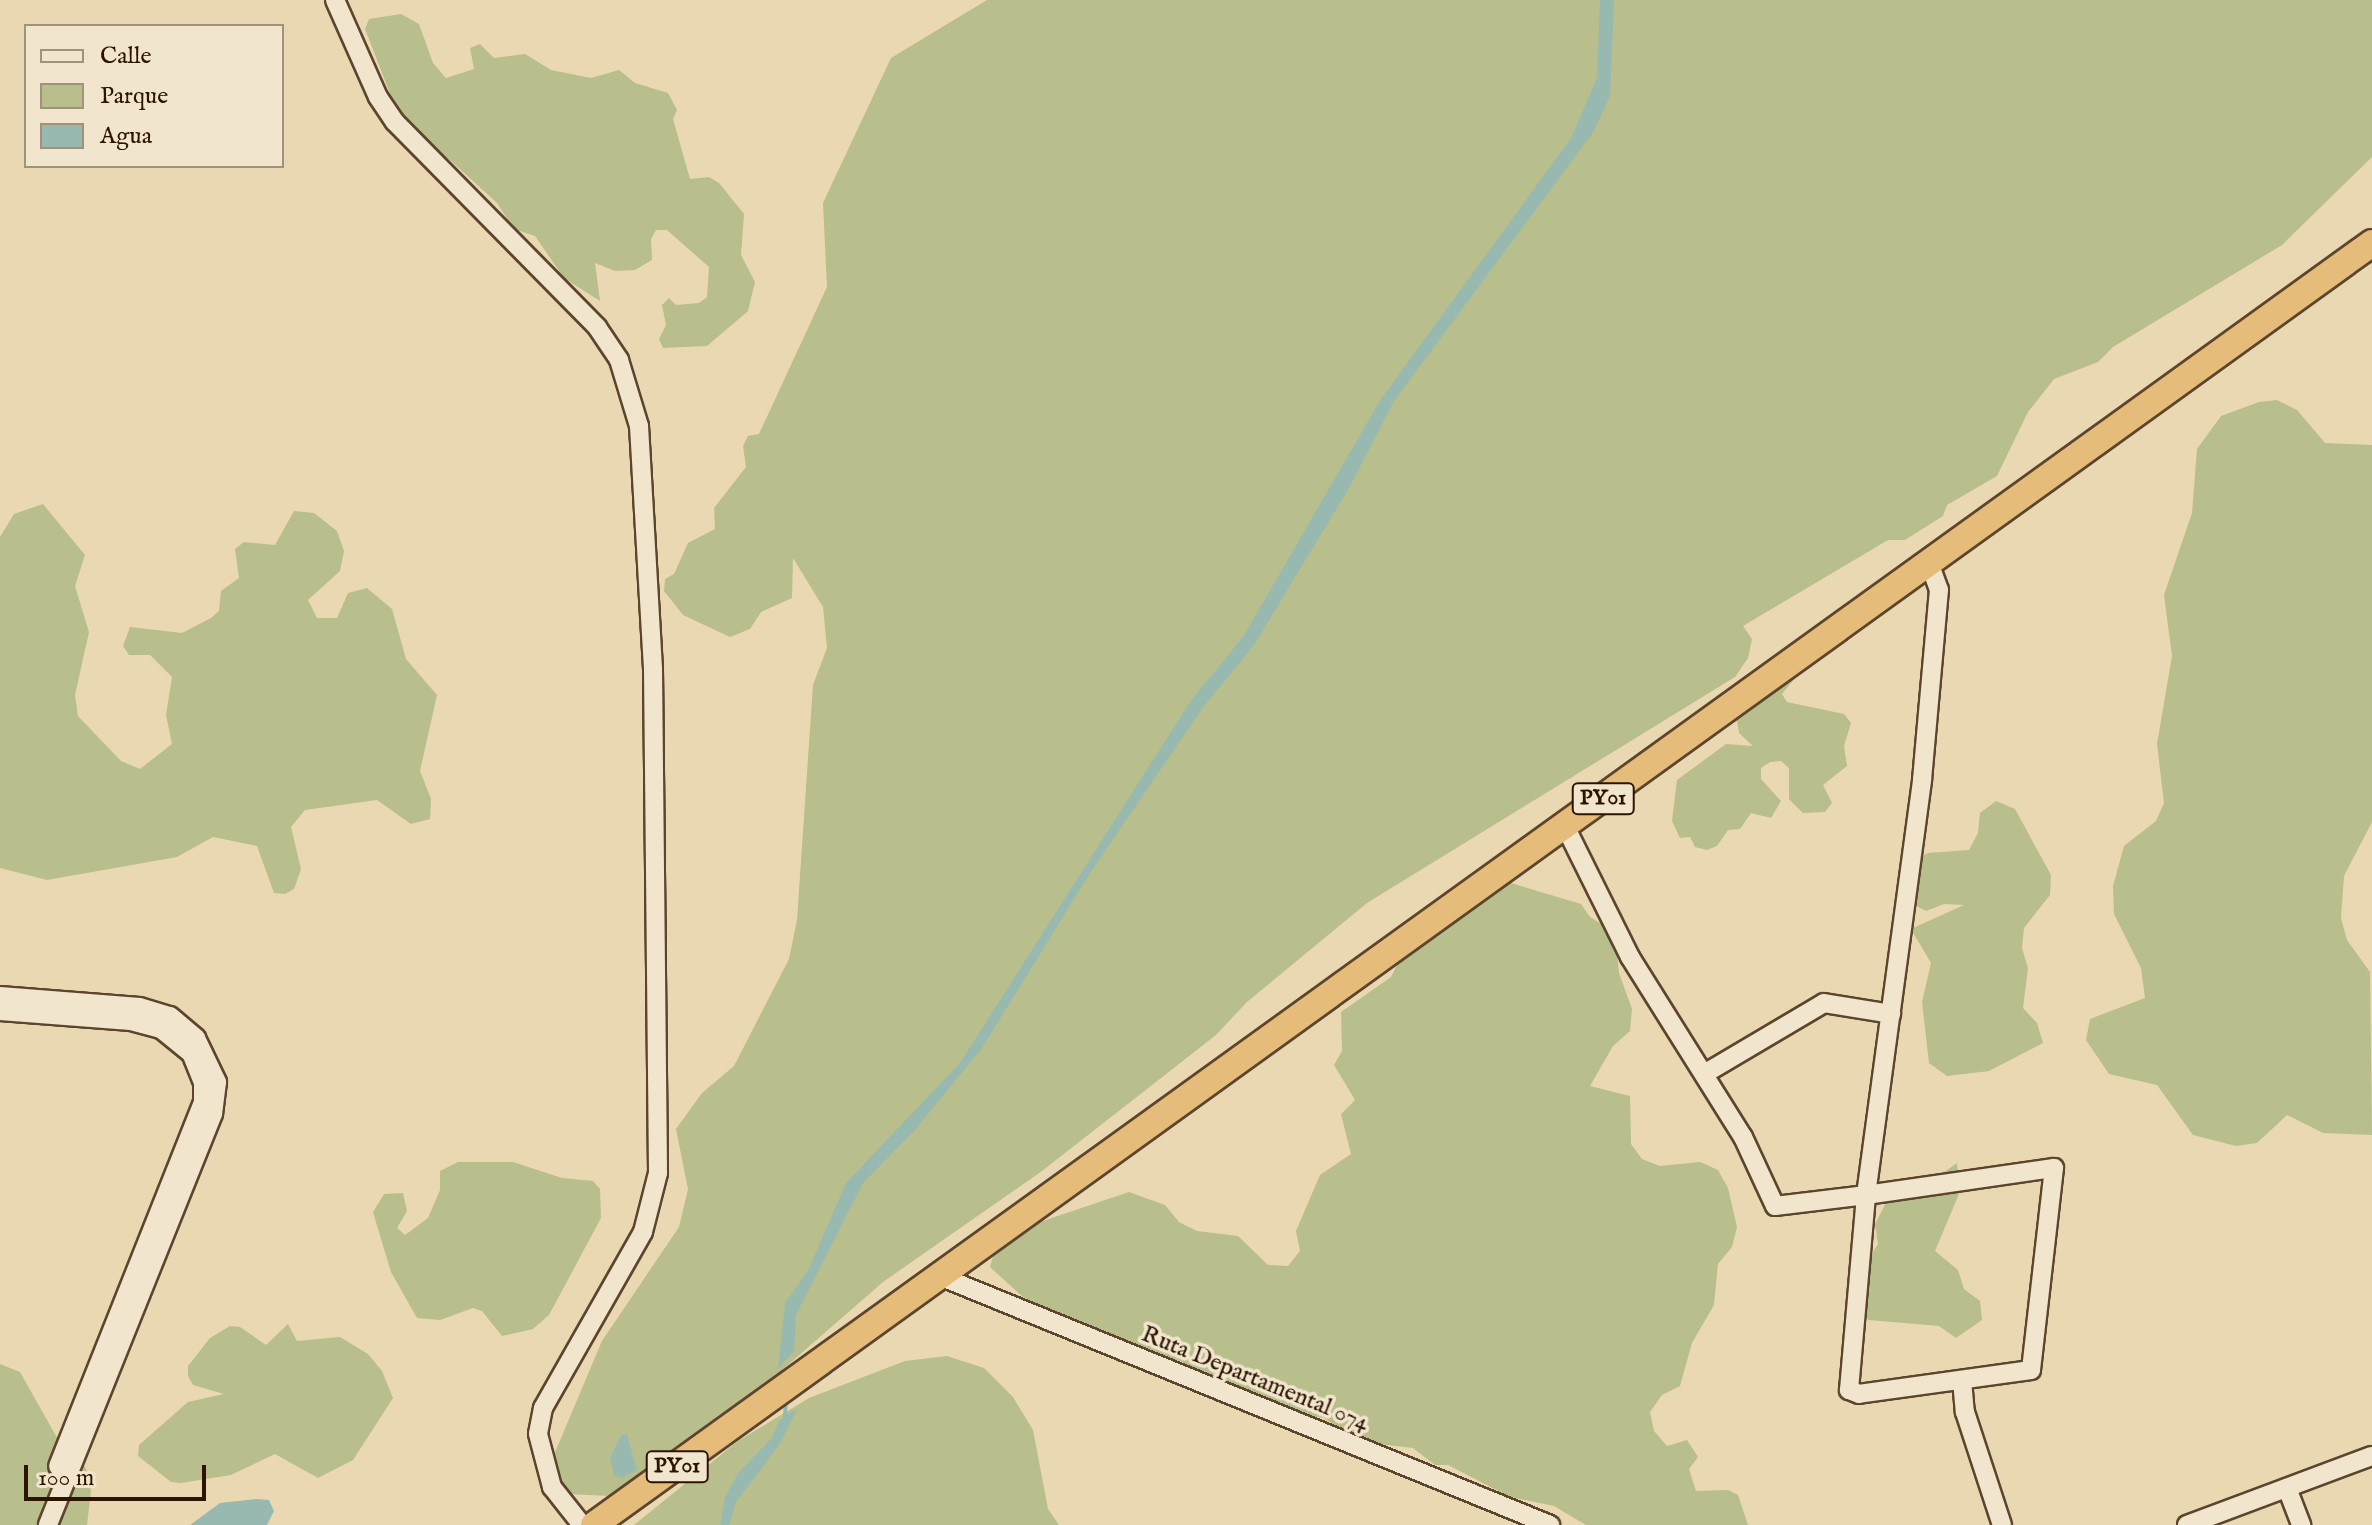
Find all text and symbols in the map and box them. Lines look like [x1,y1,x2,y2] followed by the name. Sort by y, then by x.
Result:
[24,24,284,168] legend
[100,41,152,72] text: Calle
[100,81,168,112] text: Parque
[100,121,152,152] text: Agua
[1571,781,1635,817] road number: PY01
[1137,1320,1373,1438] street label: Ruta Departamental 074
[28,1449,210,1499] scale bar
[645,1449,709,1485] road number: PY01
[38,1463,94,1494] text: 100 m

